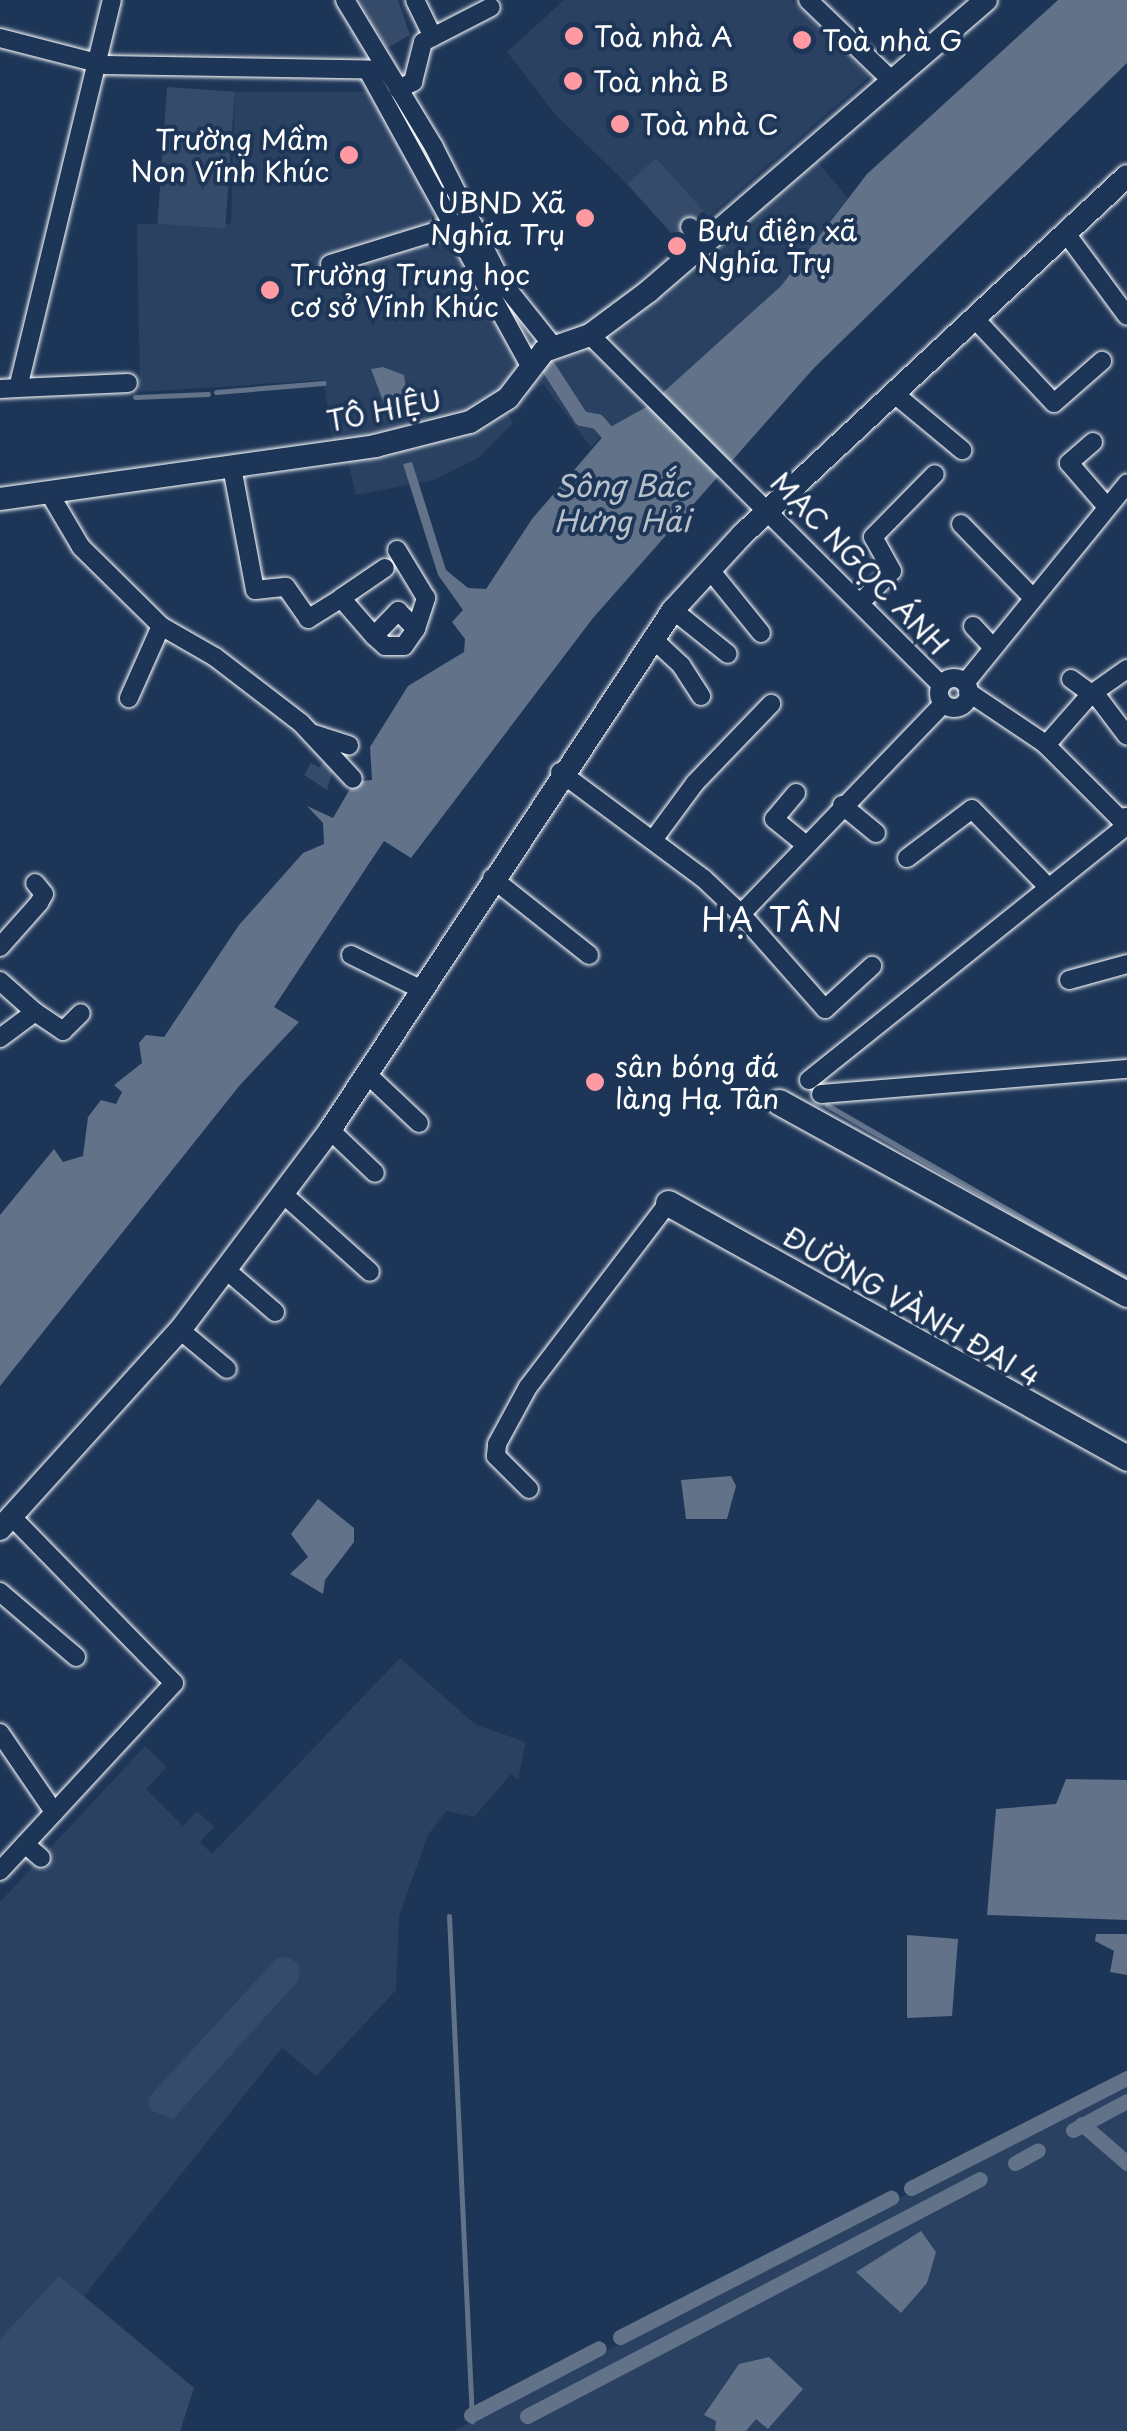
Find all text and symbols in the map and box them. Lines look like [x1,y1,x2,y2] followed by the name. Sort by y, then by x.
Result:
[594,19,733,53] place label: Toà nhà A
[822,23,963,57] place label: Toà nhà G
[563,25,585,47] marker: Toà nhà A
[791,29,813,51] marker: Toà nhà G
[593,64,729,98] place label: Toà nhà B
[562,70,584,92] marker: Toà nhà B
[640,107,779,141] place label: Toà nhà C
[609,113,631,135] marker: Toà nhà C
[128,122,329,188] place label: Trường Mầm Non Vĩnh Khúc
[338,144,360,166] marker: Trường Mầm Non Vĩnh Khúc
[430,185,565,251] place label: UBND Xã Nghĩa Trụ
[574,207,596,229] marker: UBND Xã Nghĩa Trụ
[697,213,855,279] place label: Bưu điện xã Nghĩa Trụ
[666,235,688,257] marker: Bưu điện xã Nghĩa Trụ
[290,257,530,323] place label: Trường Trung học cơ sở Vĩnh Khúc
[259,279,281,301] marker: Trường Trung học cơ sở Vĩnh Khúc
[323,382,445,438] street label: TÔ HIỆU
[765,465,955,661] street label: MẠC NGỌC ÁNH
[553,467,691,538] water label: Sông Bắc Hưng Hải
[702,900,844,938] district label: HẠ TÂN
[615,1049,779,1115] place label: sân bóng đá làng Hạ Tân
[584,1071,606,1093] marker: sân bóng đá làng Hạ Tân
[776,1218,1048,1394] street label: ĐƯỜNG VÀNH ĐAI 4

